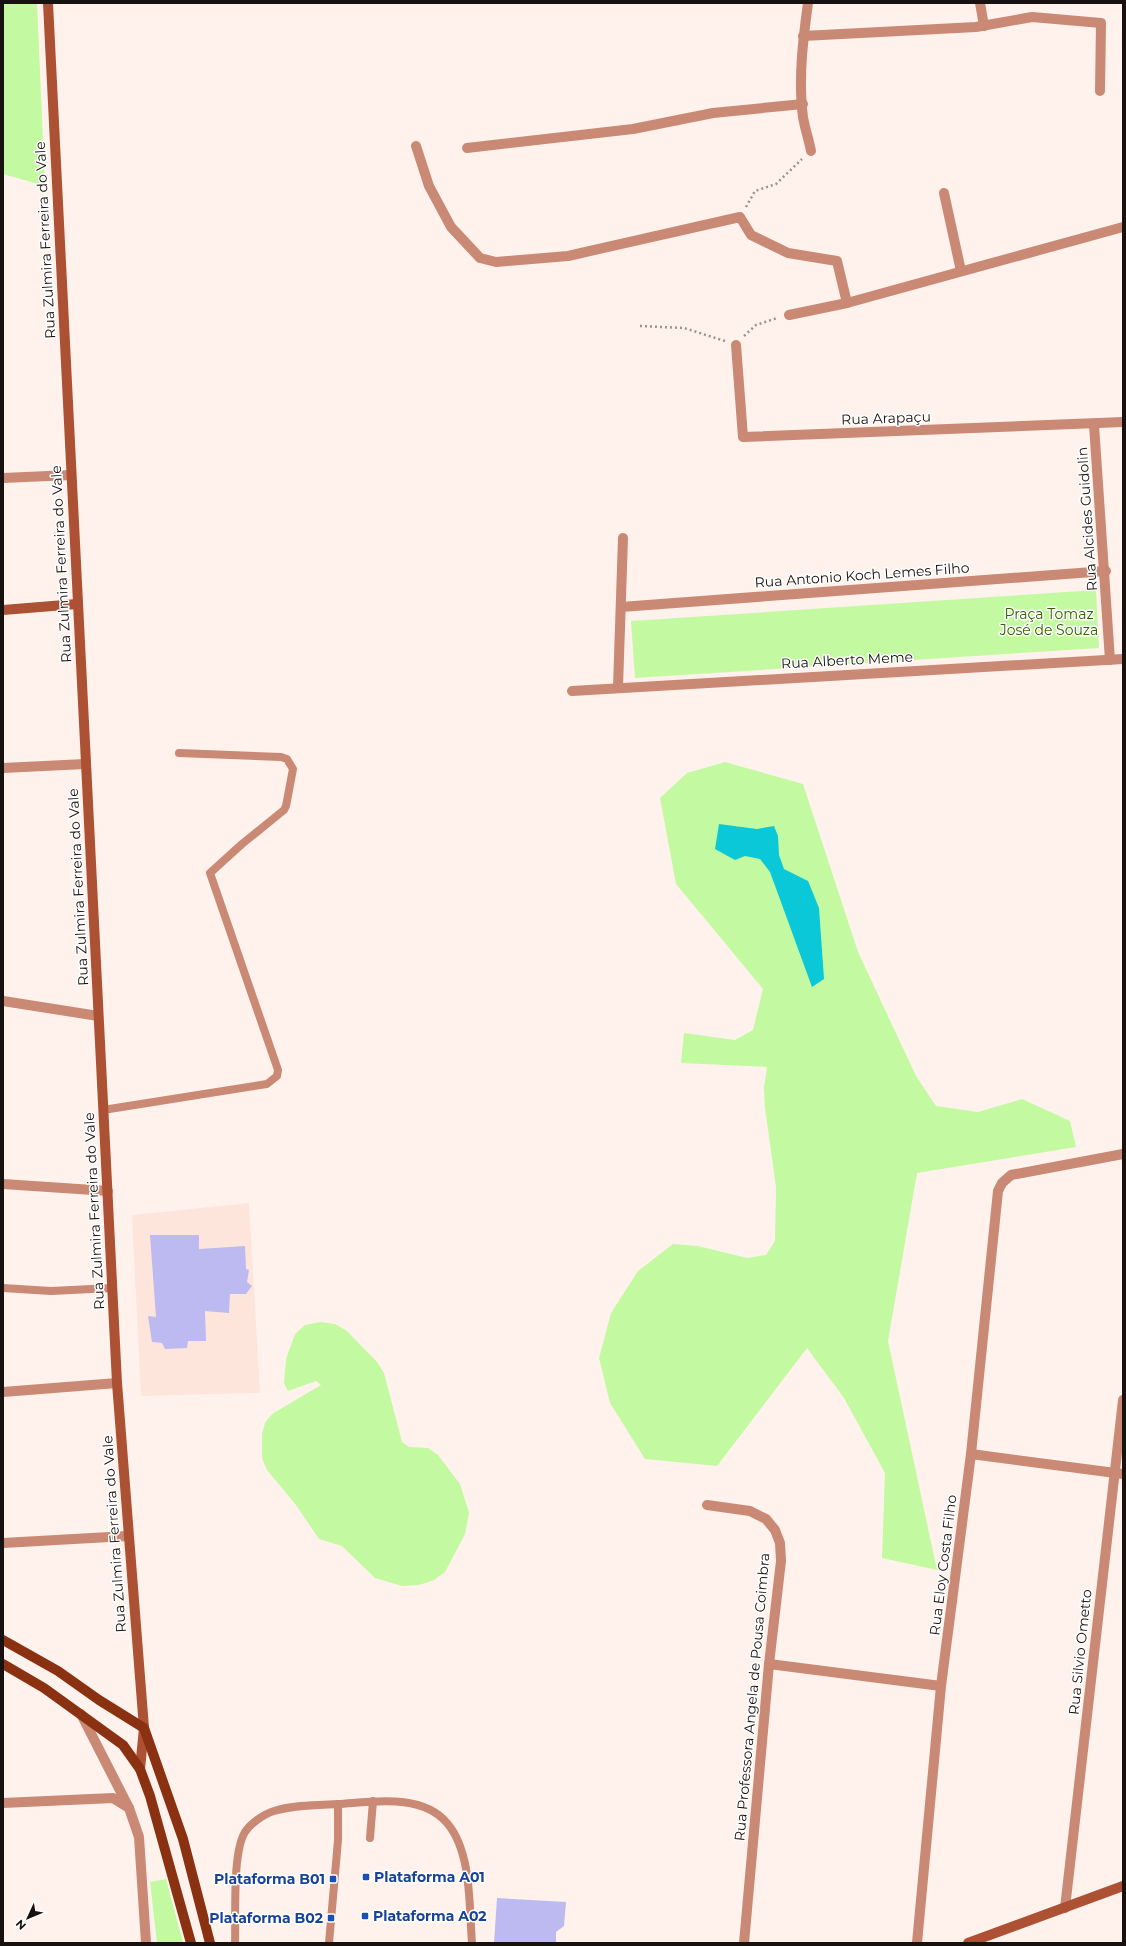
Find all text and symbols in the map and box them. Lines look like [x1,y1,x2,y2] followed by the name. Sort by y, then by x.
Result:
[31,141,59,339] street label: Rua Zulmira Ferreira do Vale
[841,407,931,429] street label: Rua Arapaçu
[1073,446,1101,592] street label: Rua Alcides Guidolin
[47,465,75,663] street label: Rua Zulmira Ferreira do Vale
[754,559,970,591] street label: Rua Antonio Koch Lemes Filho
[999,605,1098,639] park label: Praça Tomaz José de Souza
[781,648,913,672] street label: Rua Alberto Meme
[64,788,92,986] street label: Rua Zulmira Ferreira do Vale
[80,1112,108,1310] street label: Rua Zulmira Ferreira do Vale
[98,1435,130,1633] street label: Rua Zulmira Ferreira do Vale
[925,1493,961,1636] street label: Rua Eloy Costa Filho
[730,1552,774,1842] street label: Rua Professora Angela de Pousa Coimbra
[1064,1588,1096,1716] street label: Rua Silvio Ometto
[374,1868,485,1886] place label: Plataforma A01
[214,1870,325,1888] place label: Plataforma B01
[361,1872,371,1882] marker: Plataforma A01
[328,1874,338,1884] marker: Plataforma B01
[8,1898,48,1938] north arrow
[373,1907,487,1925] place label: Plataforma A02
[209,1909,323,1927] place label: Plataforma B02
[360,1911,370,1921] marker: Plataforma A02
[326,1913,336,1923] marker: Plataforma B02
[13,1917,29,1933] text: N

